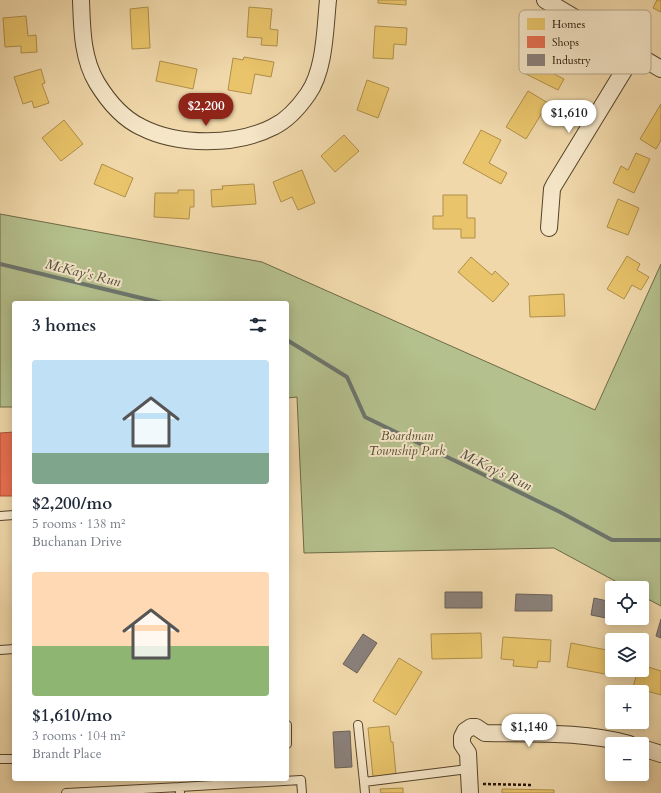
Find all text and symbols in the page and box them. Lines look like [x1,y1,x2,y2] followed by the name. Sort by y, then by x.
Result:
[519,10,651,74] legend
[552,17,585,32] text: Homes
[552,35,579,50] text: Shops
[552,53,591,68] text: Industry
[173,93,239,127] pin: $2,200
[187,97,225,115] text: $2,200
[536,100,602,134] pin: $1,610
[550,104,588,122] text: $1,610
[43,254,123,292] water label: McKay's Run
[32,314,96,337] text: 3 homes
[247,314,269,336] icon: filters
[115,386,187,458] icon: home
[369,427,446,460] park label: Boardman Township Park
[457,445,535,496] water label: McKay's Run
[32,492,112,515] text: $2,200/mo
[32,515,125,533] text: 5 rooms · 138 m²
[32,533,122,551] text: Buchanan Drive
[605,581,649,781] map controls
[605,581,649,625] button: locate
[115,598,187,670] icon: home
[605,633,649,677] button: layers
[605,685,649,729] button: +
[32,704,112,727] text: $1,610/mo
[496,714,562,748] pin: $1,140
[510,718,548,736] text: $1,140
[32,727,125,745] text: 3 rooms · 104 m²
[605,737,649,781] button: −
[32,745,102,763] text: Brandt Place

